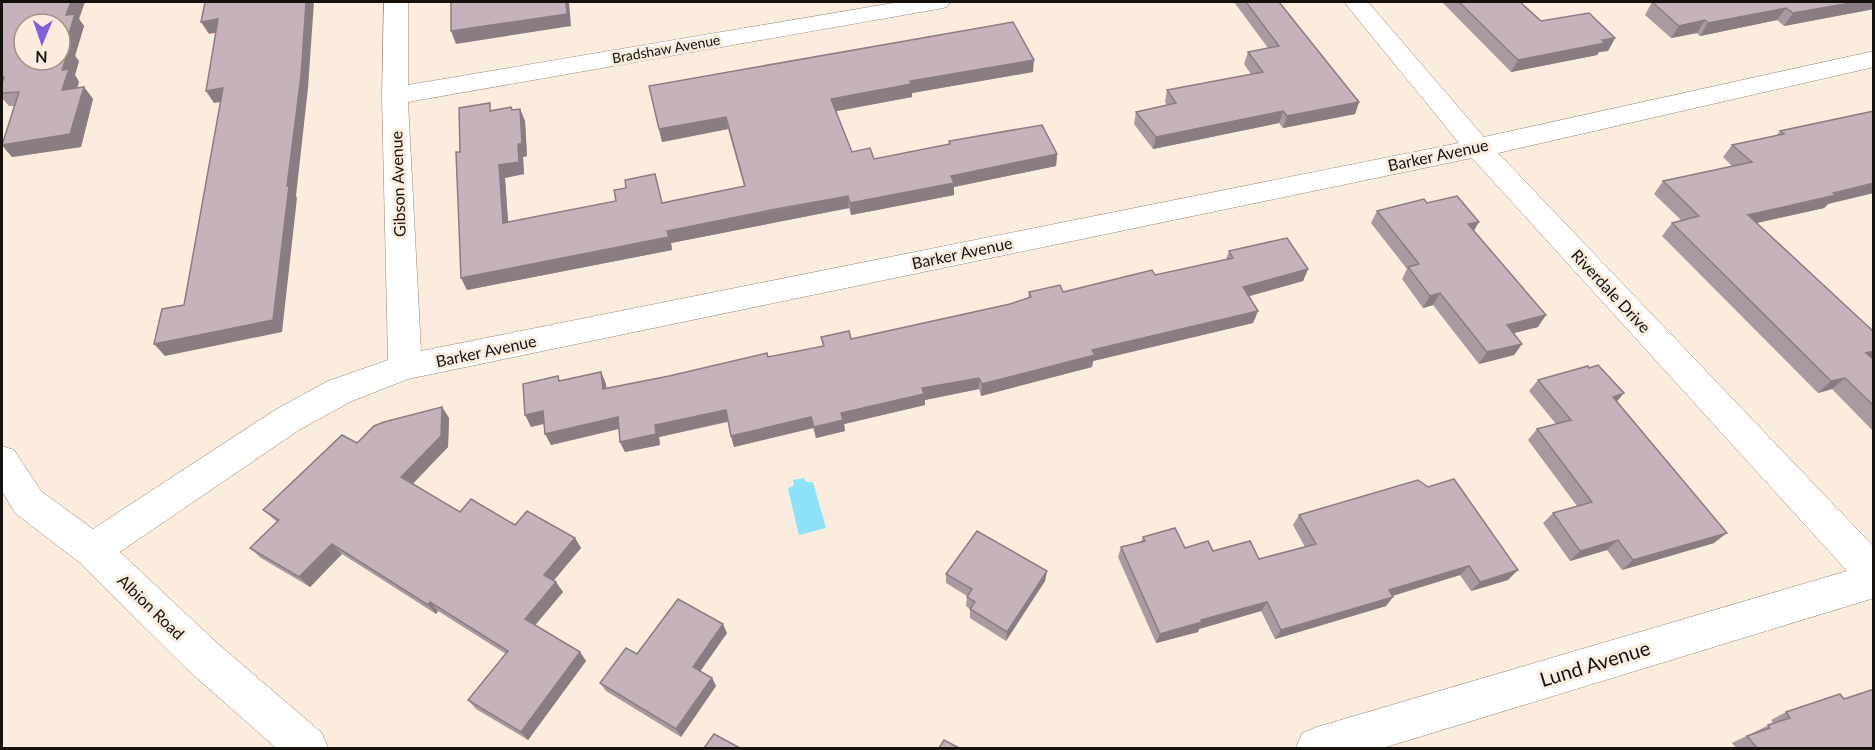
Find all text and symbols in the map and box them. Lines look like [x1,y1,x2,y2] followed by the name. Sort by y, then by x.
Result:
[12,12,72,72] north arrow
[610,31,721,66] street label: Bradshaw Avenue
[35,48,48,67] text: N
[386,131,409,237] street label: Gibson Avenue
[1386,135,1490,174] street label: Barker Avenue
[910,233,1014,272] street label: Barker Avenue
[1568,245,1655,336] street label: Riverdale Drive
[434,331,538,370] street label: Barker Avenue
[114,570,189,643] street label: Albion Road
[1537,635,1653,691] street label: Lund Avenue

